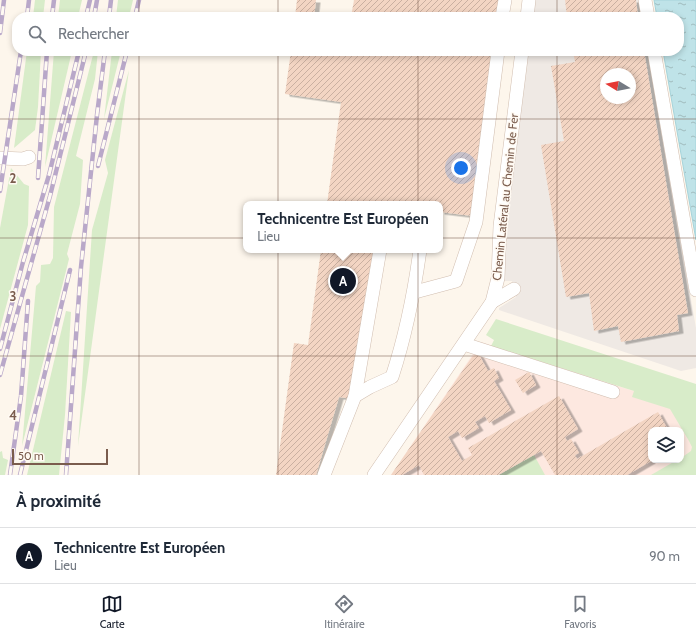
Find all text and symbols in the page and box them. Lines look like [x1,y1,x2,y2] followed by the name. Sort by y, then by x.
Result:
[12,12,684,56] search box
[26,23,48,45] icon: search
[58,25,129,43] text: Rechercher
[600,68,636,104] north arrow
[489,113,521,281] street label: Chemin Latéral au Chemin de Fer
[451,158,471,178] your location
[10,170,17,186] text: 2
[243,201,443,253] popup
[257,210,429,228] text: Technicentre Est Européen
[257,228,280,244] text: Lieu
[330,266,356,296] pin: A
[9,288,17,304] text: 3
[9,407,17,423] text: 4
[648,427,684,463] map controls
[648,427,684,463] button: layers
[12,447,108,466] scale bar
[18,449,44,463] text: 50 m
[16,491,101,511] text: À proximité
[54,539,225,557] text: Technicentre Est Européen
[25,548,33,564] text: A
[649,548,680,564] text: 90 m
[54,557,77,573] text: Lieu
[100,593,125,631] tab: Carte
[324,593,365,631] tab: Itinéraire
[564,593,596,631] tab: Favoris

